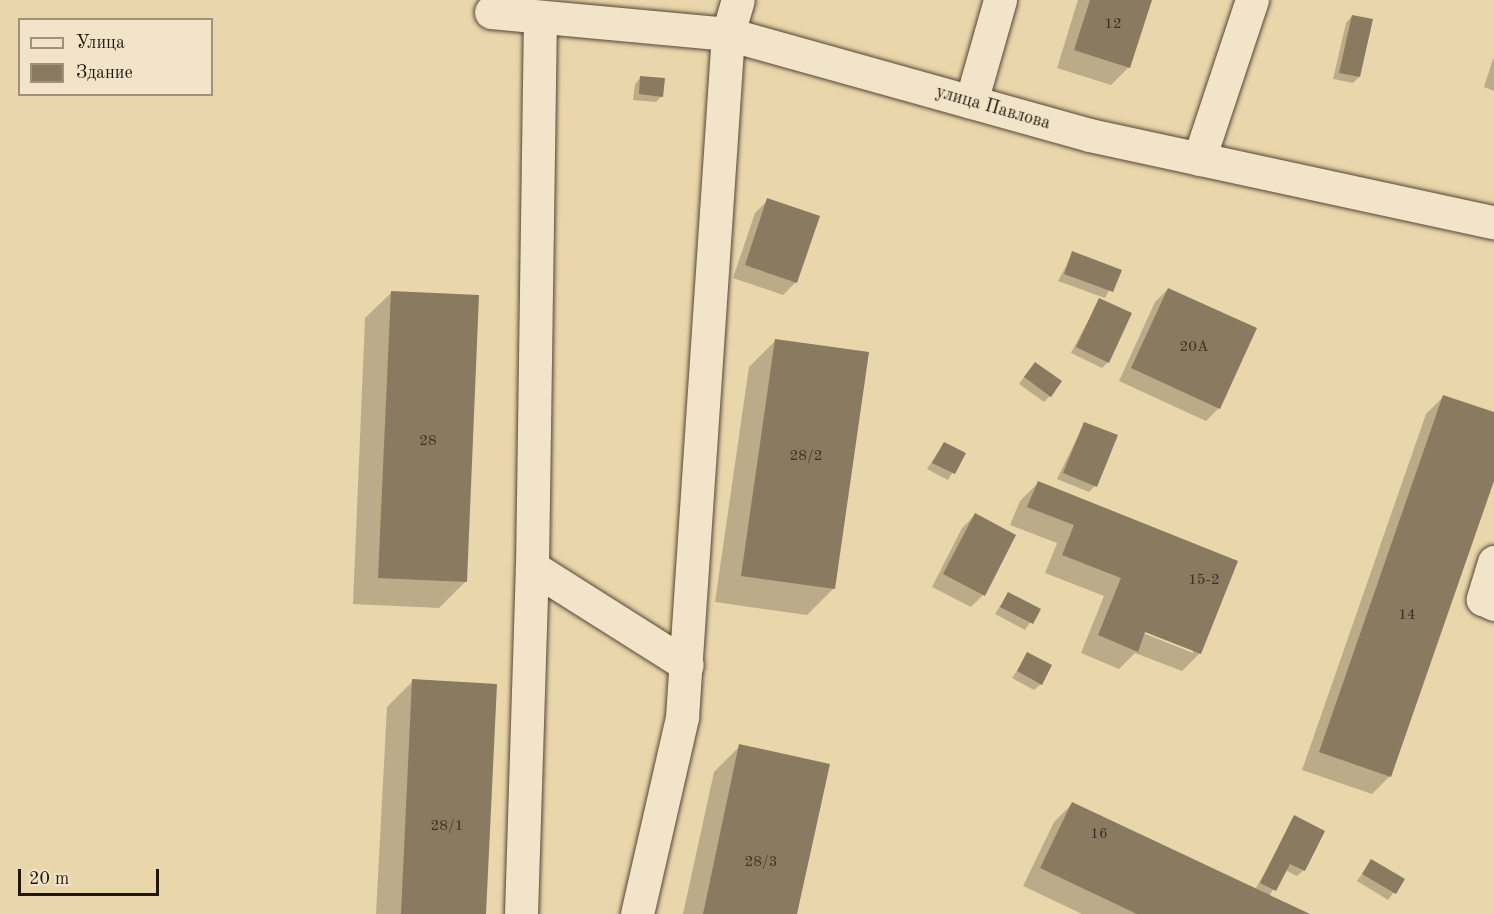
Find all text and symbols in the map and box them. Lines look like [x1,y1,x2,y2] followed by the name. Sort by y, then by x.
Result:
[1104,16,1122,34] house number: 12
[18,18,213,96] legend
[76,34,125,52] text: Улица
[76,64,133,82] text: Здание
[933,81,1053,135] street label: улица Павлова
[1180,339,1208,357] house number: 20А
[419,433,437,451] house number: 28
[790,448,822,466] house number: 28/2
[1188,572,1220,590] house number: 15-2
[1398,607,1416,625] house number: 14
[431,818,463,836] house number: 28/1
[1090,826,1108,844] house number: 16
[745,854,777,872] house number: 28/3
[21,857,162,895] scale bar
[29,870,69,888] text: 20 m

